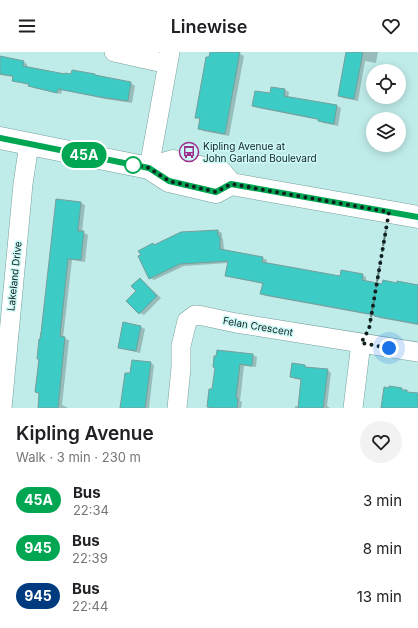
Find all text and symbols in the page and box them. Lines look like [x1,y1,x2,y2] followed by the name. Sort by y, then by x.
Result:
[16,15,38,37] icon: menu
[380,15,402,37] icon: heart
[171,16,247,37] text: Linewise
[366,64,406,152] map controls
[366,64,406,104] button: locate
[366,112,406,152] button: layers
[203,140,317,164] place label: Kipling Avenue at John Garland Boulevard
[178,141,200,163] bus stop icon: Kipling Avenue at John Garland Boulevard
[61,142,107,168] line badge: 45A
[70,146,98,163] text: 45A
[124,156,142,174] unlabelled marker
[4,240,24,311] street label: Lakeland Drive
[222,314,295,338] street label: Felan Crescent
[379,338,399,358] your location
[360,421,402,463] button: heart
[16,422,154,445] text: Kipling Avenue
[16,449,141,465] text: Walk · 3 min · 230 m
[73,483,101,502] text: Bus
[24,491,53,508] text: 45A
[363,491,402,510] text: 3 min
[73,502,109,518] text: 22:34
[72,531,100,550] text: Bus
[24,539,52,556] text: 945
[363,539,402,558] text: 8 min
[72,550,108,566] text: 22:39
[72,579,100,598] text: Bus
[24,587,52,604] text: 945
[357,587,402,606] text: 13 min
[72,598,108,614] text: 22:44

